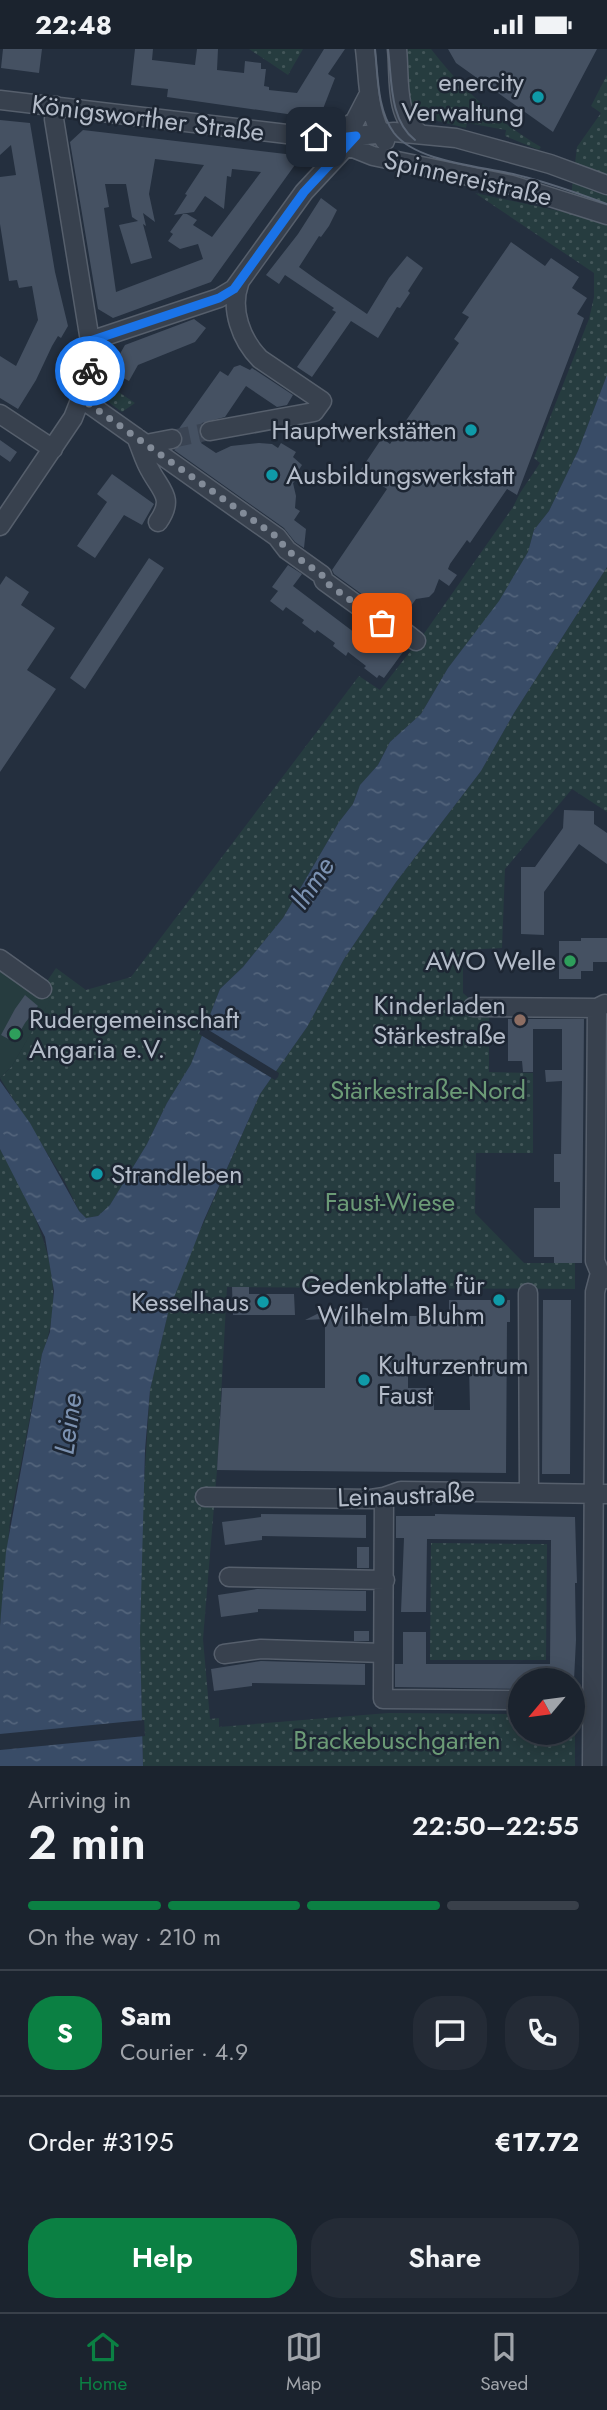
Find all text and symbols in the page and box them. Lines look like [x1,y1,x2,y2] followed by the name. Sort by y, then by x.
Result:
[35,6,112,44] text: 22:48
[401,63,525,131] place label: enercity Verwaltung
[30,85,266,151] street label: Königsworther Straße
[530,89,546,105] marker: enercity Verwaltung
[286,107,346,167] pin
[297,118,335,156] icon: home
[380,140,556,216] street label: Spinnereistraße
[55,336,125,406] courier
[71,352,109,390] icon: bike
[271,411,457,449] place label: Hauptwerkstätten
[463,422,479,438] marker: Hauptwerkstätten
[286,456,515,494] place label: Ausbildungswerkstatt
[264,467,280,483] marker: Ausbildungswerkstatt
[352,593,412,653] pin
[363,604,401,642] icon: bag
[279,848,345,918] water label: Ihme
[425,942,556,980] place label: AWO Welle
[562,953,578,969] marker: AWO Welle
[373,986,506,1054] place label: Kinderladen Stärkestraße
[29,1000,240,1068] place label: Rudergemeinschaft Angaria e.V.
[512,1012,528,1028] marker: Kinderladen Stärkestraße
[7,1026,23,1042] marker: Rudergemeinschaft Angaria e.V.
[330,1071,526,1109] park label: Stärkestraße-Nord
[111,1155,243,1193] place label: Strandleben
[89,1166,105,1182] marker: Strandleben
[325,1183,455,1221] park label: Faust-Wiese
[301,1266,485,1334] place label: Gedenkplatte für Wilhelm Bluhm
[131,1283,249,1321] place label: Kesselhaus
[491,1292,507,1308] marker: Gedenkplatte für Wilhelm Bluhm
[255,1294,271,1310] marker: Kesselhaus
[378,1346,529,1414] place label: Kulturzentrum Faust
[356,1372,372,1388] marker: Kulturzentrum Faust
[43,1391,93,1457] water label: Leine
[336,1474,476,1516] street label: Leinaustraße
[508,1668,584,1745] north arrow
[508,1668,585,1745] map controls
[293,1721,501,1759] park label: Brackebuschgarten
[28,1783,131,1817] text: Arriving in
[412,1807,579,1845] text: 22:50–22:55
[28,1810,146,1876] text: 2 min
[28,1920,221,1954] text: On the way · 210 m
[413,1996,487,2070] button: chat
[505,1996,579,2070] button: phone
[120,1997,172,2035] text: Sam
[57,2014,73,2052] text: S
[120,2035,248,2069] text: Courier · 4.9
[28,2123,174,2161] text: Order #3195
[495,2123,579,2161] text: €17.72
[28,2218,297,2298] button: Help
[311,2218,579,2298] button: Share
[79,2328,127,2397] tab: Home
[285,2328,323,2397] tab: Map
[480,2328,528,2397] tab: Saved

